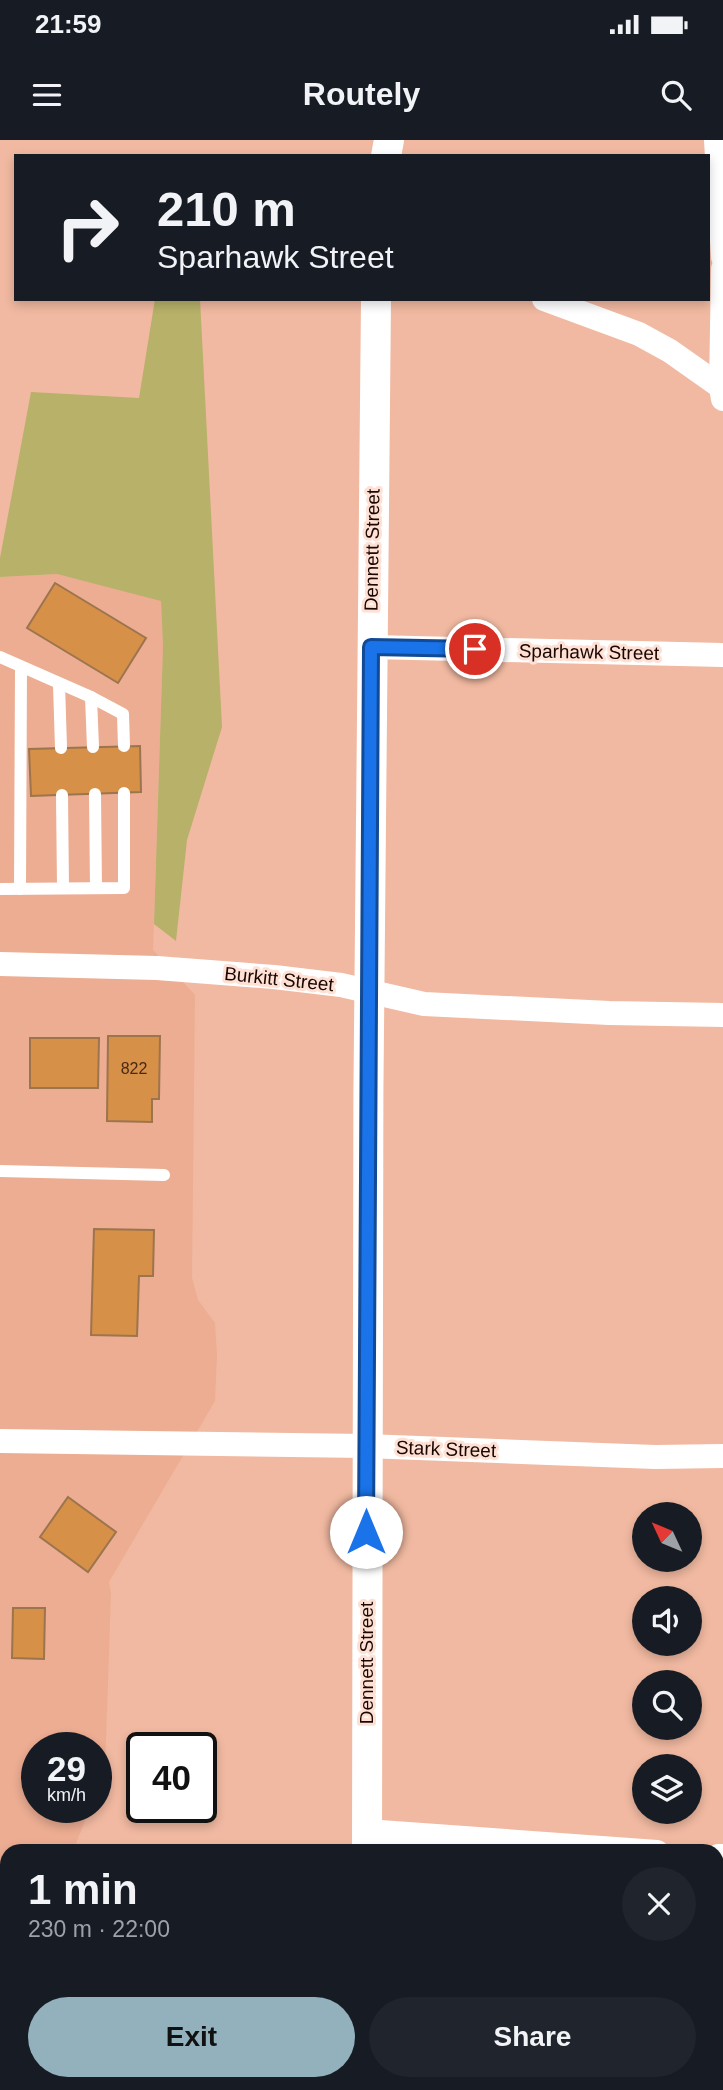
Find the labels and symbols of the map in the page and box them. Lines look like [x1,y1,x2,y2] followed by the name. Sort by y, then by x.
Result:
[360,488,384,611] street label: Dennett Street
[445,619,505,679] pin
[519,640,660,664] street label: Sparhawk Street
[223,963,335,995] street label: Burkitt Street
[121,1060,147,1077] house number: 822
[396,1437,497,1461] street label: Stark Street
[329,1495,403,1569] position arrow
[632,1502,702,1572] north arrow
[356,1601,377,1724] street label: Dennett Street
[126,1732,217,1823] speed limit sign: 40

